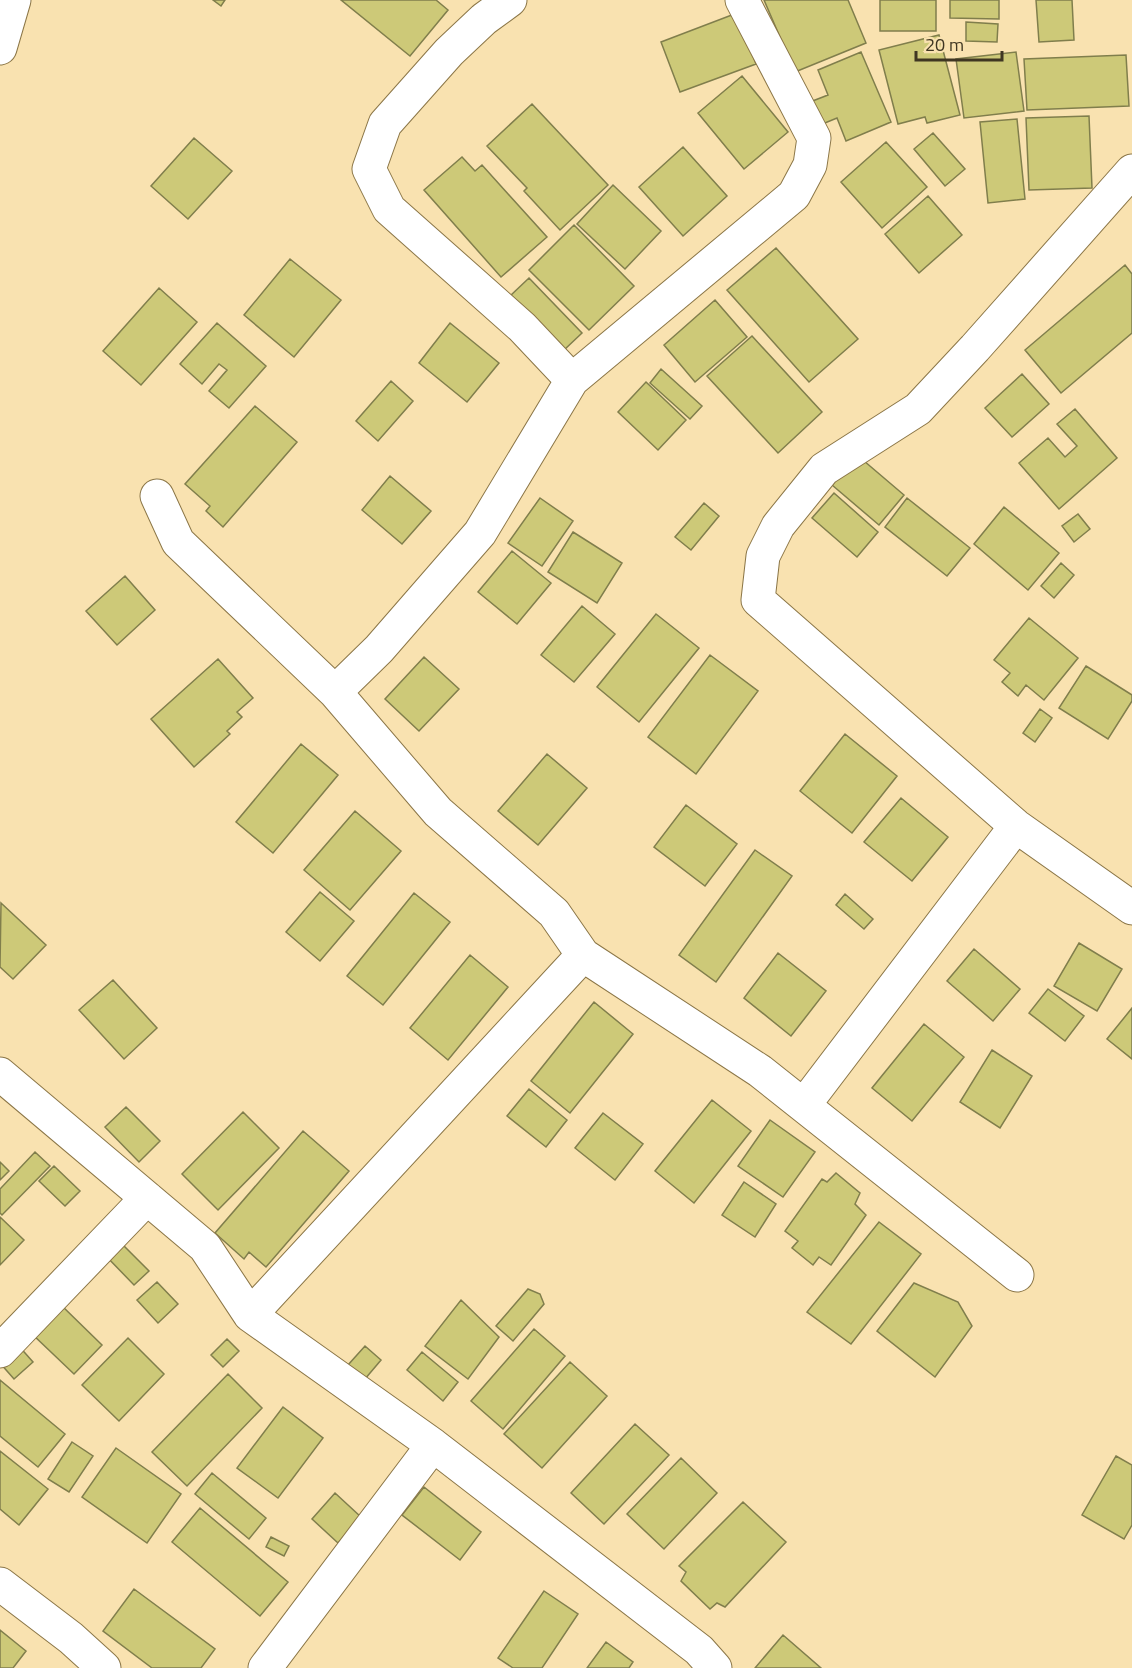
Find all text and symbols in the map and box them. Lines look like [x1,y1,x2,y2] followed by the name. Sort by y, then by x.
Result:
[916,24,1002,62] scale bar
[925,31,964,58] text: 20 m

